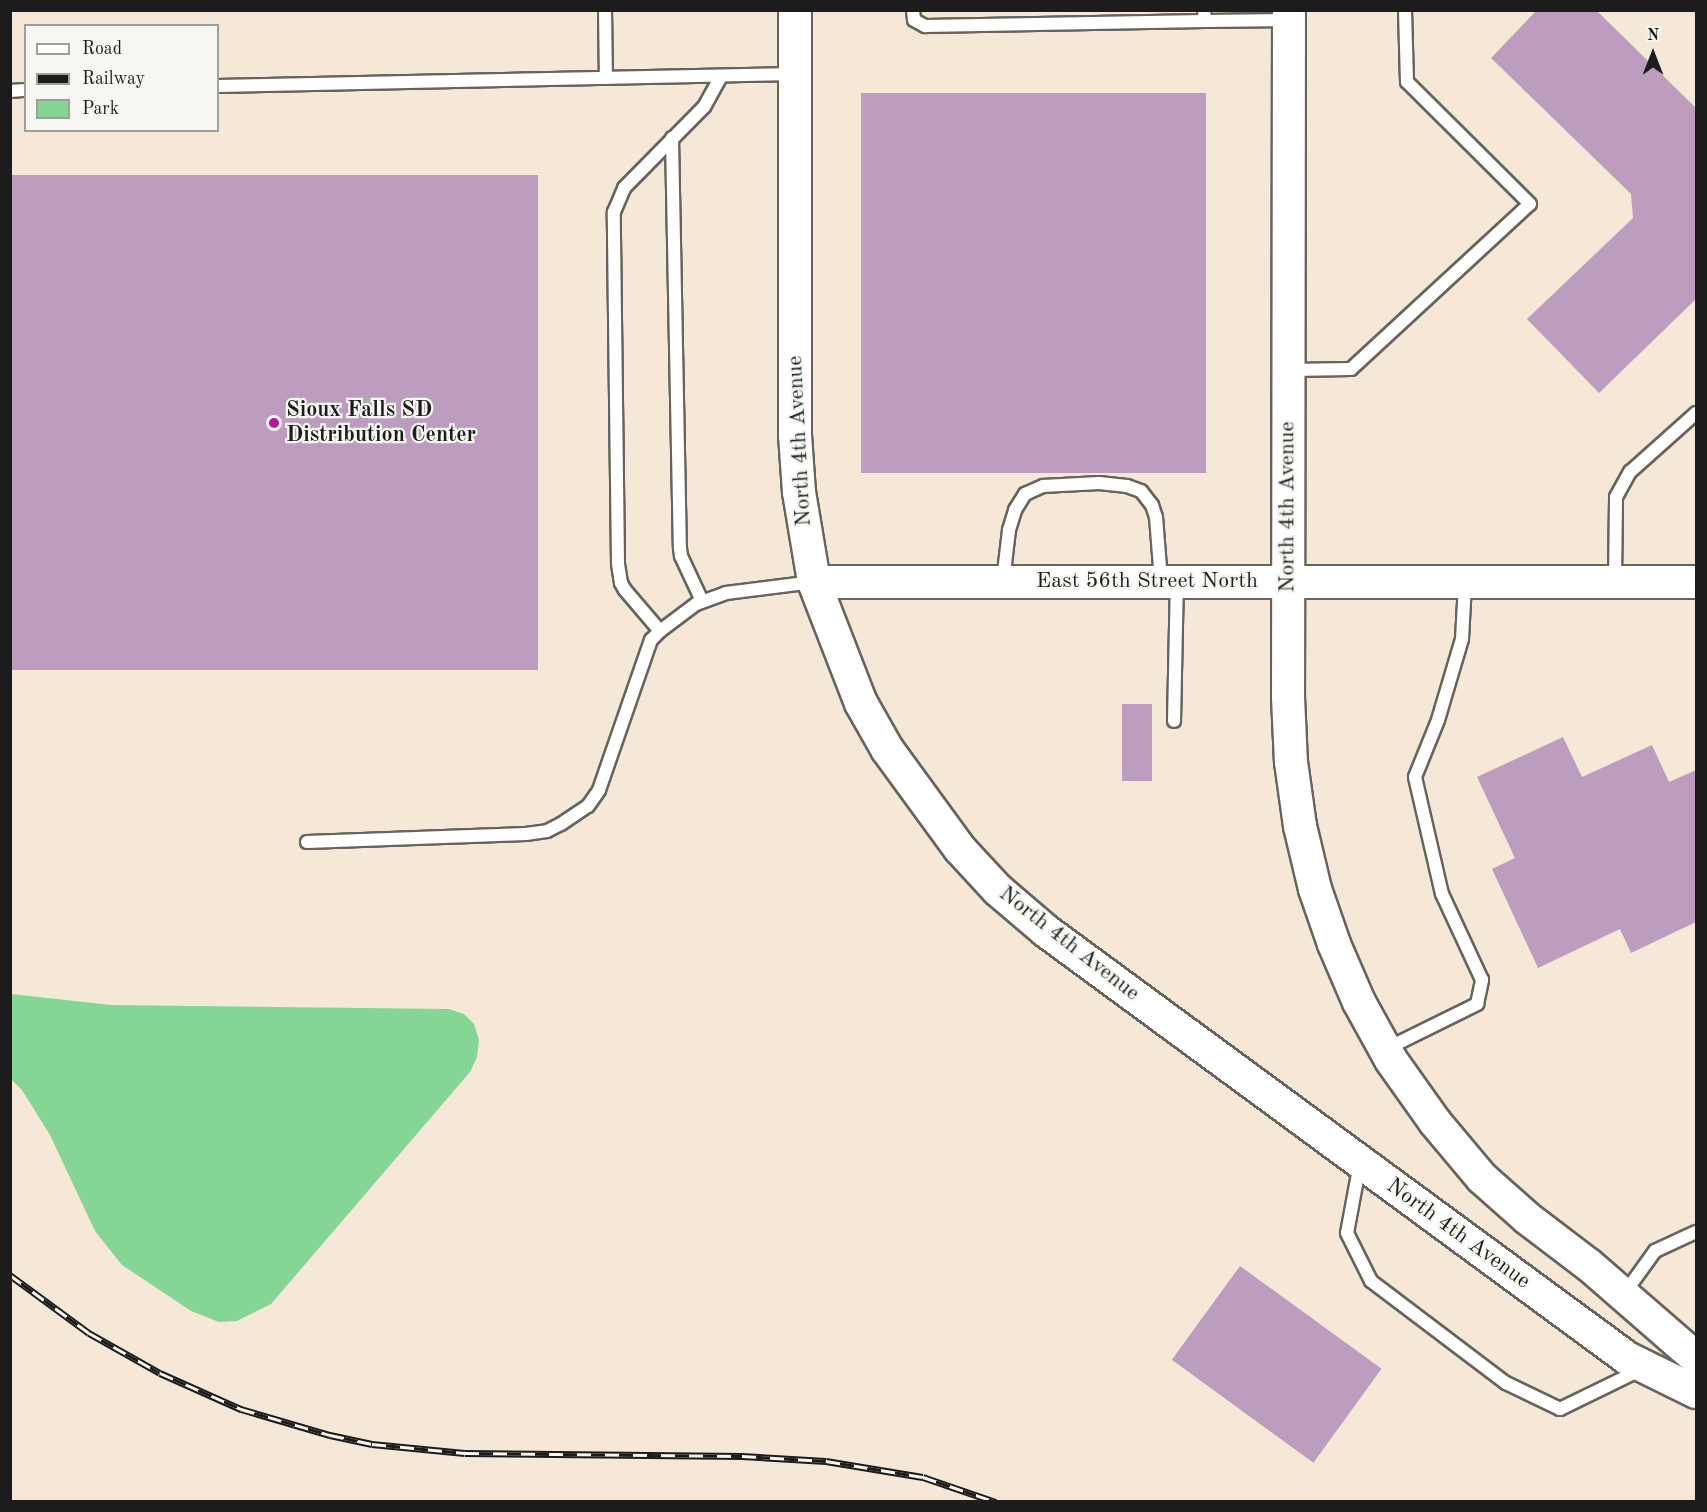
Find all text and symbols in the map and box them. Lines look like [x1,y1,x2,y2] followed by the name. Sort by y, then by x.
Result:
[24,24,219,132] legend
[1623,24,1683,84] north arrow
[1647,28,1659,44] text: N
[82,40,122,58] text: Road
[82,70,145,88] text: Railway
[82,100,119,118] text: Park
[782,355,818,527] street label: North 4th Avenue
[286,397,476,448] place label: Sioux Falls SD Distribution Center
[267,416,281,430] marker: Sioux Falls SD Distribution Center
[1275,421,1301,593] street label: North 4th Avenue
[1036,569,1258,595] street label: East 56th Street North
[993,881,1145,1007] street label: North 4th Avenue
[1381,1173,1535,1295] street label: North 4th Avenue

